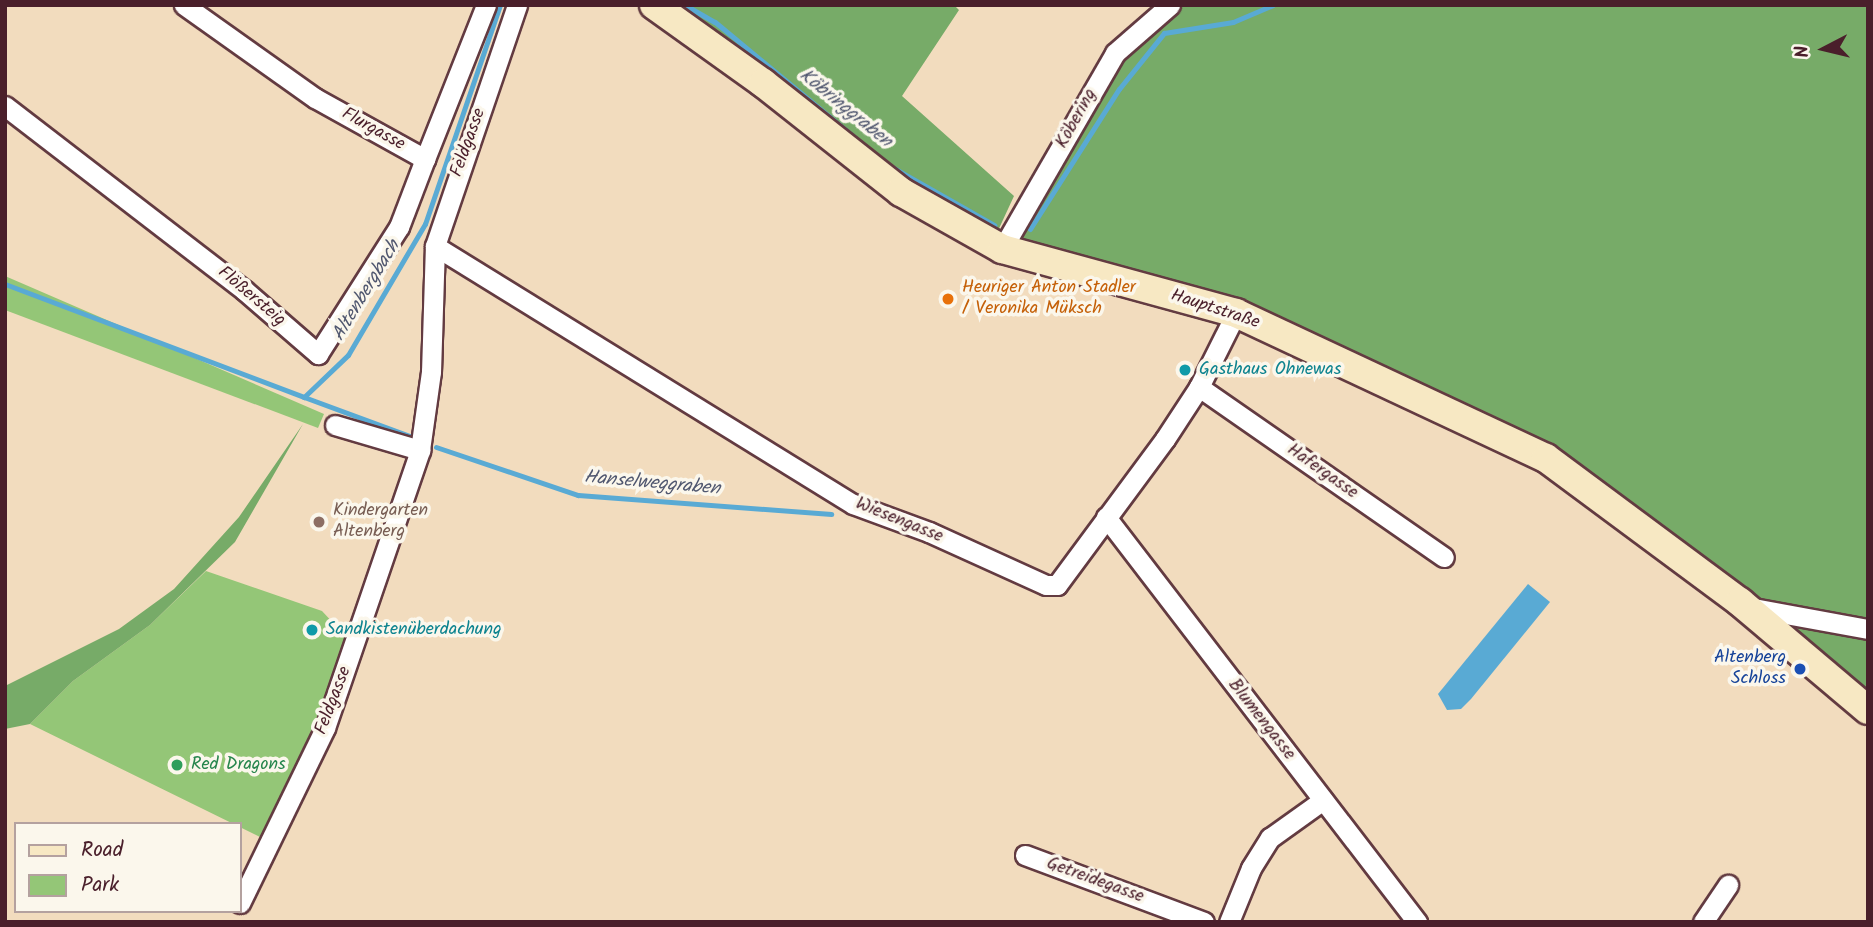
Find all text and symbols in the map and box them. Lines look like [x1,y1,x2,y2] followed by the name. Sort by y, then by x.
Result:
[1789,14,1859,84] north arrow
[1788,44,1819,59] text: N
[794,65,896,153] water label: Köbringgraben
[1052,85,1102,153] street label: Köbering
[338,104,408,156] street label: Flurgasse
[447,106,491,180] street label: Feldgasse
[328,236,406,346] water label: Altenbergbach
[213,262,289,332] street label: Flößersteig
[962,278,1136,320] place label: Heuriger Anton Stadler / Veronika Müksch
[1168,285,1262,335] street label: Hauptstraße
[940,291,956,307] marker: Heuriger Anton Stadler / Veronika Müksch
[1199,359,1341,381] place label: Gasthaus Ohnewas
[1177,362,1193,378] marker: Gasthaus Ohnewas
[1282,440,1362,504] street label: Hafergasse
[583,467,721,501] water label: Hanselweggraben
[852,494,946,548] street label: Wiesengasse
[333,501,428,544] place label: Kindergarten Altenberg
[311,514,327,530] marker: Kindergarten Altenberg
[326,619,502,641] place label: Sandkistenüberdachung
[304,622,320,638] marker: Sandkistenüberdachung
[1714,648,1786,690] place label: Altenberg Schloss
[1792,661,1808,677] marker: Altenberg Schloss
[311,664,357,738] street label: Feldgasse
[1223,675,1299,765] street label: Blumengasse
[191,754,286,776] place label: Red Dragons
[169,757,185,773] marker: Red Dragons
[14,822,242,913] legend
[81,834,123,867] text: Road
[1043,853,1147,909] street label: Getreidegasse
[81,869,119,902] text: Park

